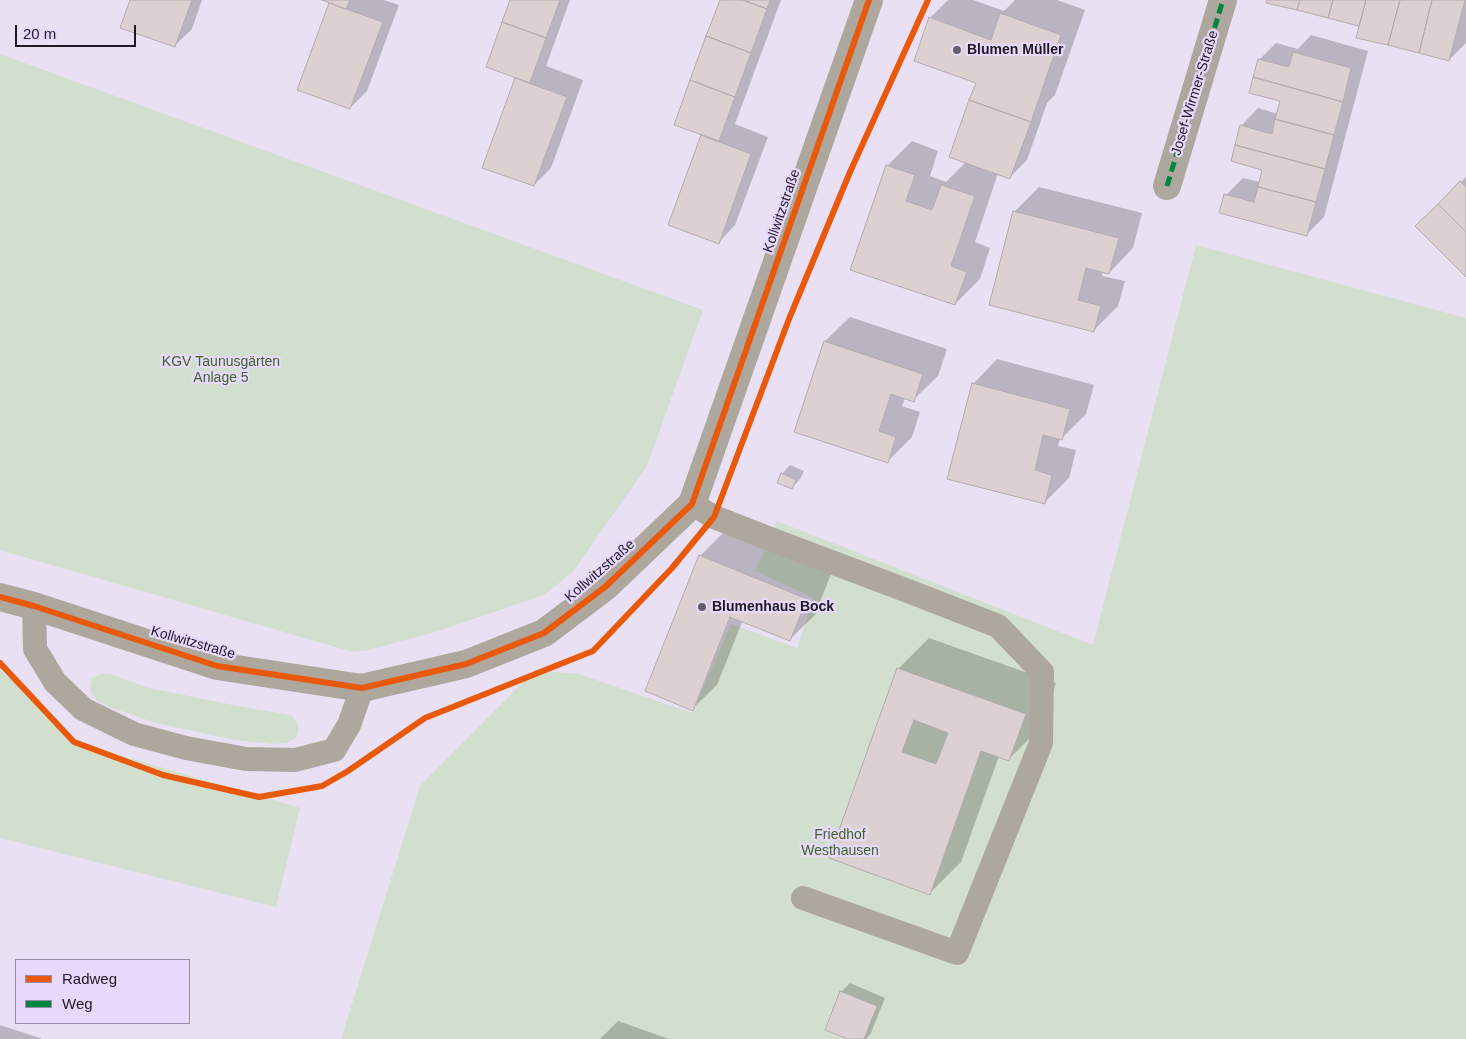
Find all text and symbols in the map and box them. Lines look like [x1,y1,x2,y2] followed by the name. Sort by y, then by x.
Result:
[18,15,139,47] scale bar
[23,25,56,42] text: 20 m
[1168,28,1222,158] street label: Josef-Wirmer-Straße
[967,42,1063,58] place label: Blumen Müller
[951,44,963,56] marker: Blumen Müller
[760,167,804,255] street label: Kollwitzstraße
[162,354,280,387] park label: KGV Taunusgärten Anlage 5
[562,536,638,606] street label: Kollwitzstraße
[712,599,834,615] place label: Blumenhaus Bock
[696,601,708,613] marker: Blumenhaus Bock
[149,623,237,663] street label: Kollwitzstraße
[801,827,879,860] park label: Friedhof Westhausen
[15,959,190,1024] legend
[62,970,117,987] text: Radweg
[62,995,93,1012] text: Weg

